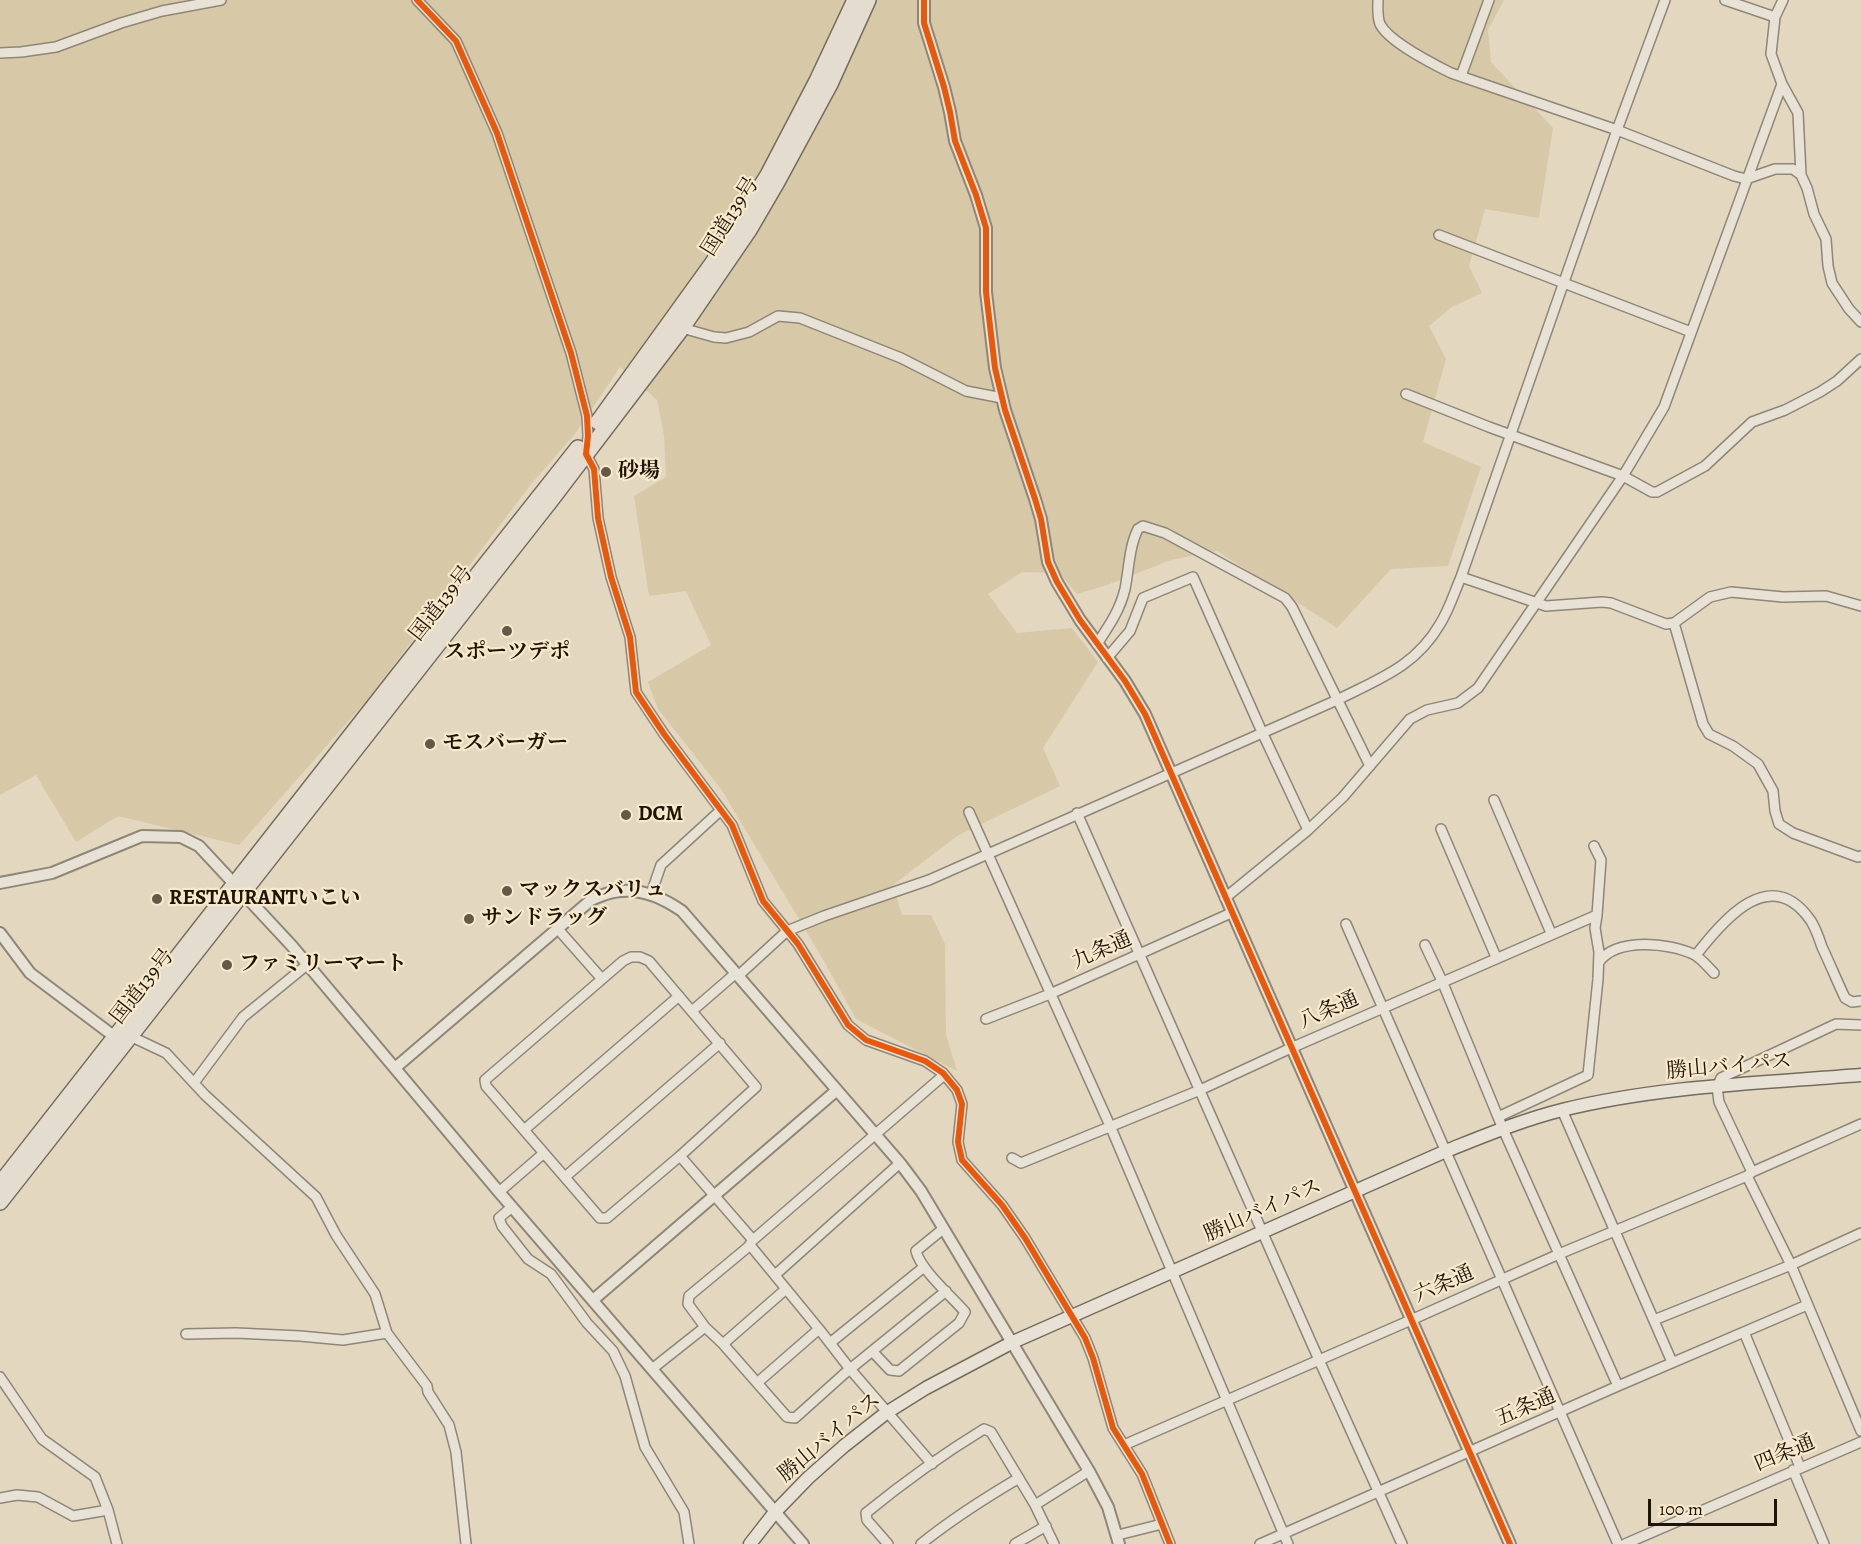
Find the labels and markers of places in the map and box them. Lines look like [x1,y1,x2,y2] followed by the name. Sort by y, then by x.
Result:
[618,459,660,485] place label: 砂場
[599,465,613,479] marker: 砂場
[500,624,514,638] marker: スポーツデポ
[444,640,570,666] place label: スポーツデポ
[442,731,568,757] place label: モスバーガー
[423,737,437,751] marker: モスバーガー
[638,802,683,828] place label: DCM
[619,808,633,822] marker: DCM
[519,878,666,904] place label: マックスバリュ
[500,884,514,898] marker: マックスバリュ
[169,886,361,912] place label: RESTAURANTいこい
[150,892,164,906] marker: RESTAURANTいこい
[481,906,607,932] place label: サンドラッグ
[462,912,476,926] marker: サンドラッグ
[239,952,407,978] place label: ファミリーマート
[220,958,234,972] marker: ファミリーマート

